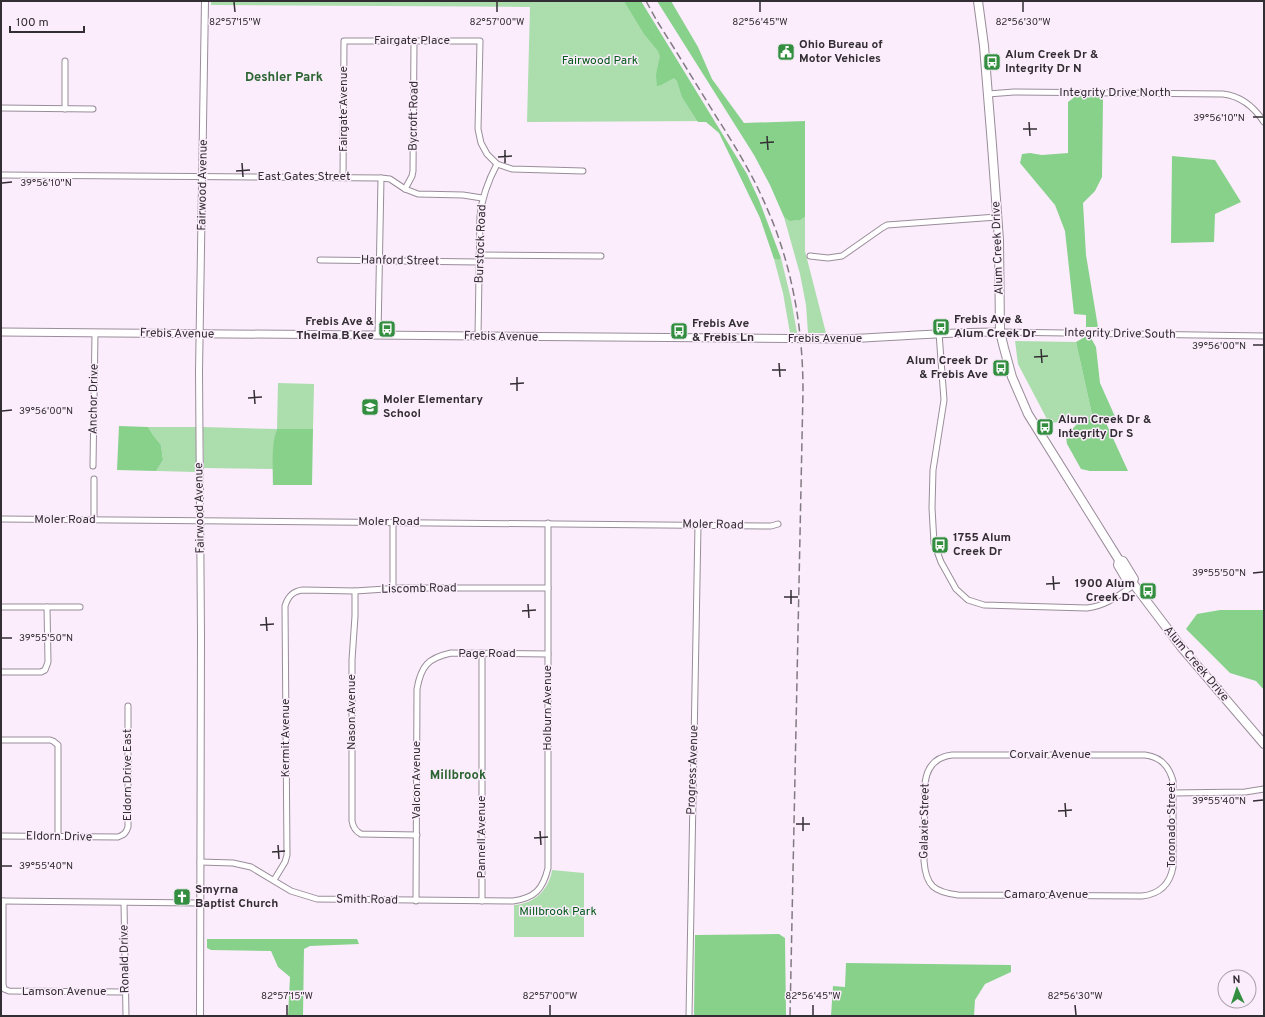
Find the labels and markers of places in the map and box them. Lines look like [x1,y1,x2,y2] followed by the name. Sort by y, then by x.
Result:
[799,37,883,67] place label: Ohio Bureau of Motor Vehicles
[776,42,796,62] public building icon: Ohio Bureau of Motor Vehicles
[1005,47,1099,77] place label: Alum Creek Dr & Integrity Dr N
[982,52,1002,72] bus stop icon: Alum Creek Dr & Integrity Dr N
[954,312,1036,342] place label: Frebis Ave & Alum Creek Dr
[296,314,374,344] place label: Frebis Ave & Thelma B Kee
[692,316,754,346] place label: Frebis Ave & Frebis Ln
[931,317,951,337] bus stop icon: Frebis Ave & Alum Creek Dr
[377,319,397,339] bus stop icon: Frebis Ave & Thelma B Kee
[669,321,689,341] bus stop icon: Frebis Ave & Frebis Ln
[906,353,988,383] place label: Alum Creek Dr & Frebis Ave
[991,358,1011,378] bus stop icon: Alum Creek Dr & Frebis Ave
[383,392,483,422] place label: Moler Elementary School
[360,397,380,417] school or university icon: Moler Elementary School
[1058,412,1152,442] place label: Alum Creek Dr & Integrity Dr S
[1035,417,1055,437] bus stop icon: Alum Creek Dr & Integrity Dr S
[953,530,1011,560] place label: 1755 Alum Creek Dr
[930,535,950,555] bus stop icon: 1755 Alum Creek Dr
[1075,576,1135,606] place label: 1900 Alum Creek Dr
[1138,581,1158,601] bus stop icon: 1900 Alum Creek Dr
[195,882,278,912] place label: Smyrna Baptist Church
[172,887,192,907] church icon: Smyrna Baptist Church

